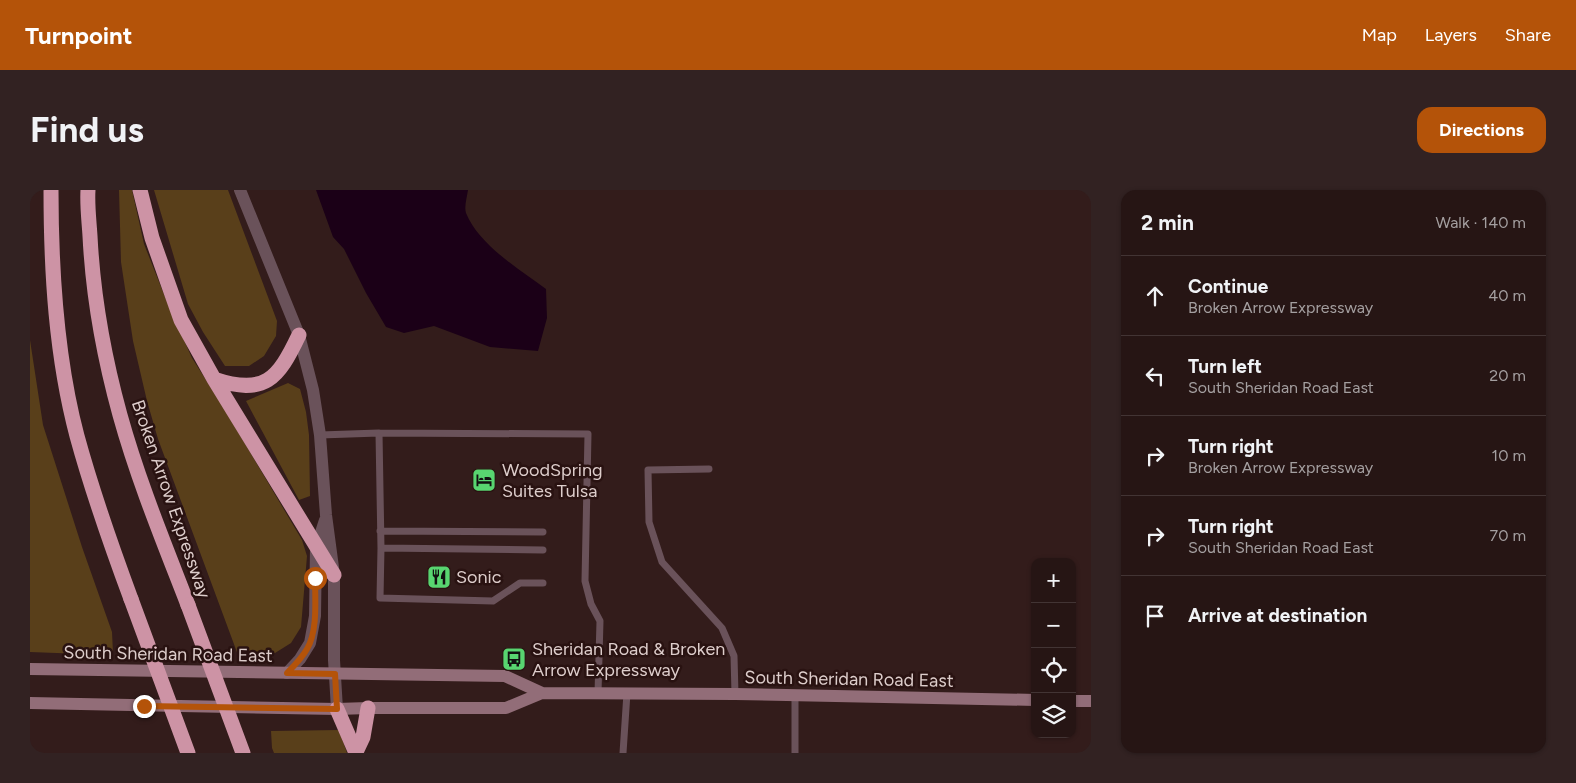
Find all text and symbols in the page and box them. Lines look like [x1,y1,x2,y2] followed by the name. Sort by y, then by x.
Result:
[25,21,132,50] text: Turnpoint
[1362,24,1397,46] text: Map
[1425,24,1477,46] text: Layers
[1505,24,1551,46] text: Share
[1417,107,1546,153] button: Directions
[30,109,144,151] text: Find us
[1141,210,1194,235] text: 2 min
[1436,213,1526,232] text: Walk · 140 m
[1188,275,1268,298] text: Continue
[1141,282,1169,310] icon: ahead
[1488,286,1526,305] text: 40 m
[1188,298,1373,317] text: Broken Arrow Expressway
[1188,355,1262,378] text: Turn left
[1141,362,1169,390] icon: left
[1489,366,1526,385] text: 20 m
[1188,378,1374,397] text: South Sheridan Road East
[127,397,216,602] street label: Broken Arrow Expressway
[1188,435,1274,458] text: Turn right
[1141,442,1169,470] icon: right
[1492,446,1526,465] text: 10 m
[1188,458,1373,477] text: Broken Arrow Expressway
[502,459,603,502] place label: WoodSpring Suites Tulsa
[471,467,497,493] hotel icon: WoodSpring Suites Tulsa
[1188,515,1274,538] text: Turn right
[1141,522,1169,550] icon: right
[1490,526,1526,545] text: 70 m
[1188,538,1374,557] text: South Sheridan Road East
[1031,558,1076,738] map controls
[1031,558,1076,603] button: +
[426,564,452,590] restaurant icon: Sonic
[456,566,502,588] place label: Sonic
[304,567,327,590] route start
[1141,602,1169,630] icon: arrive
[1031,603,1076,648] button: −
[1188,604,1367,627] text: Arrive at destination
[532,638,725,681] place label: Sheridan Road & Broken Arrow Expressway
[63,641,273,667] street label: South Sheridan Road East
[501,646,527,672] bus stop icon: Sheridan Road & Broken Arrow Expressway
[1031,648,1076,693] button: locate
[744,666,954,692] street label: South Sheridan Road East
[1031,693,1076,738] button: layers
[133,695,156,718] route end

